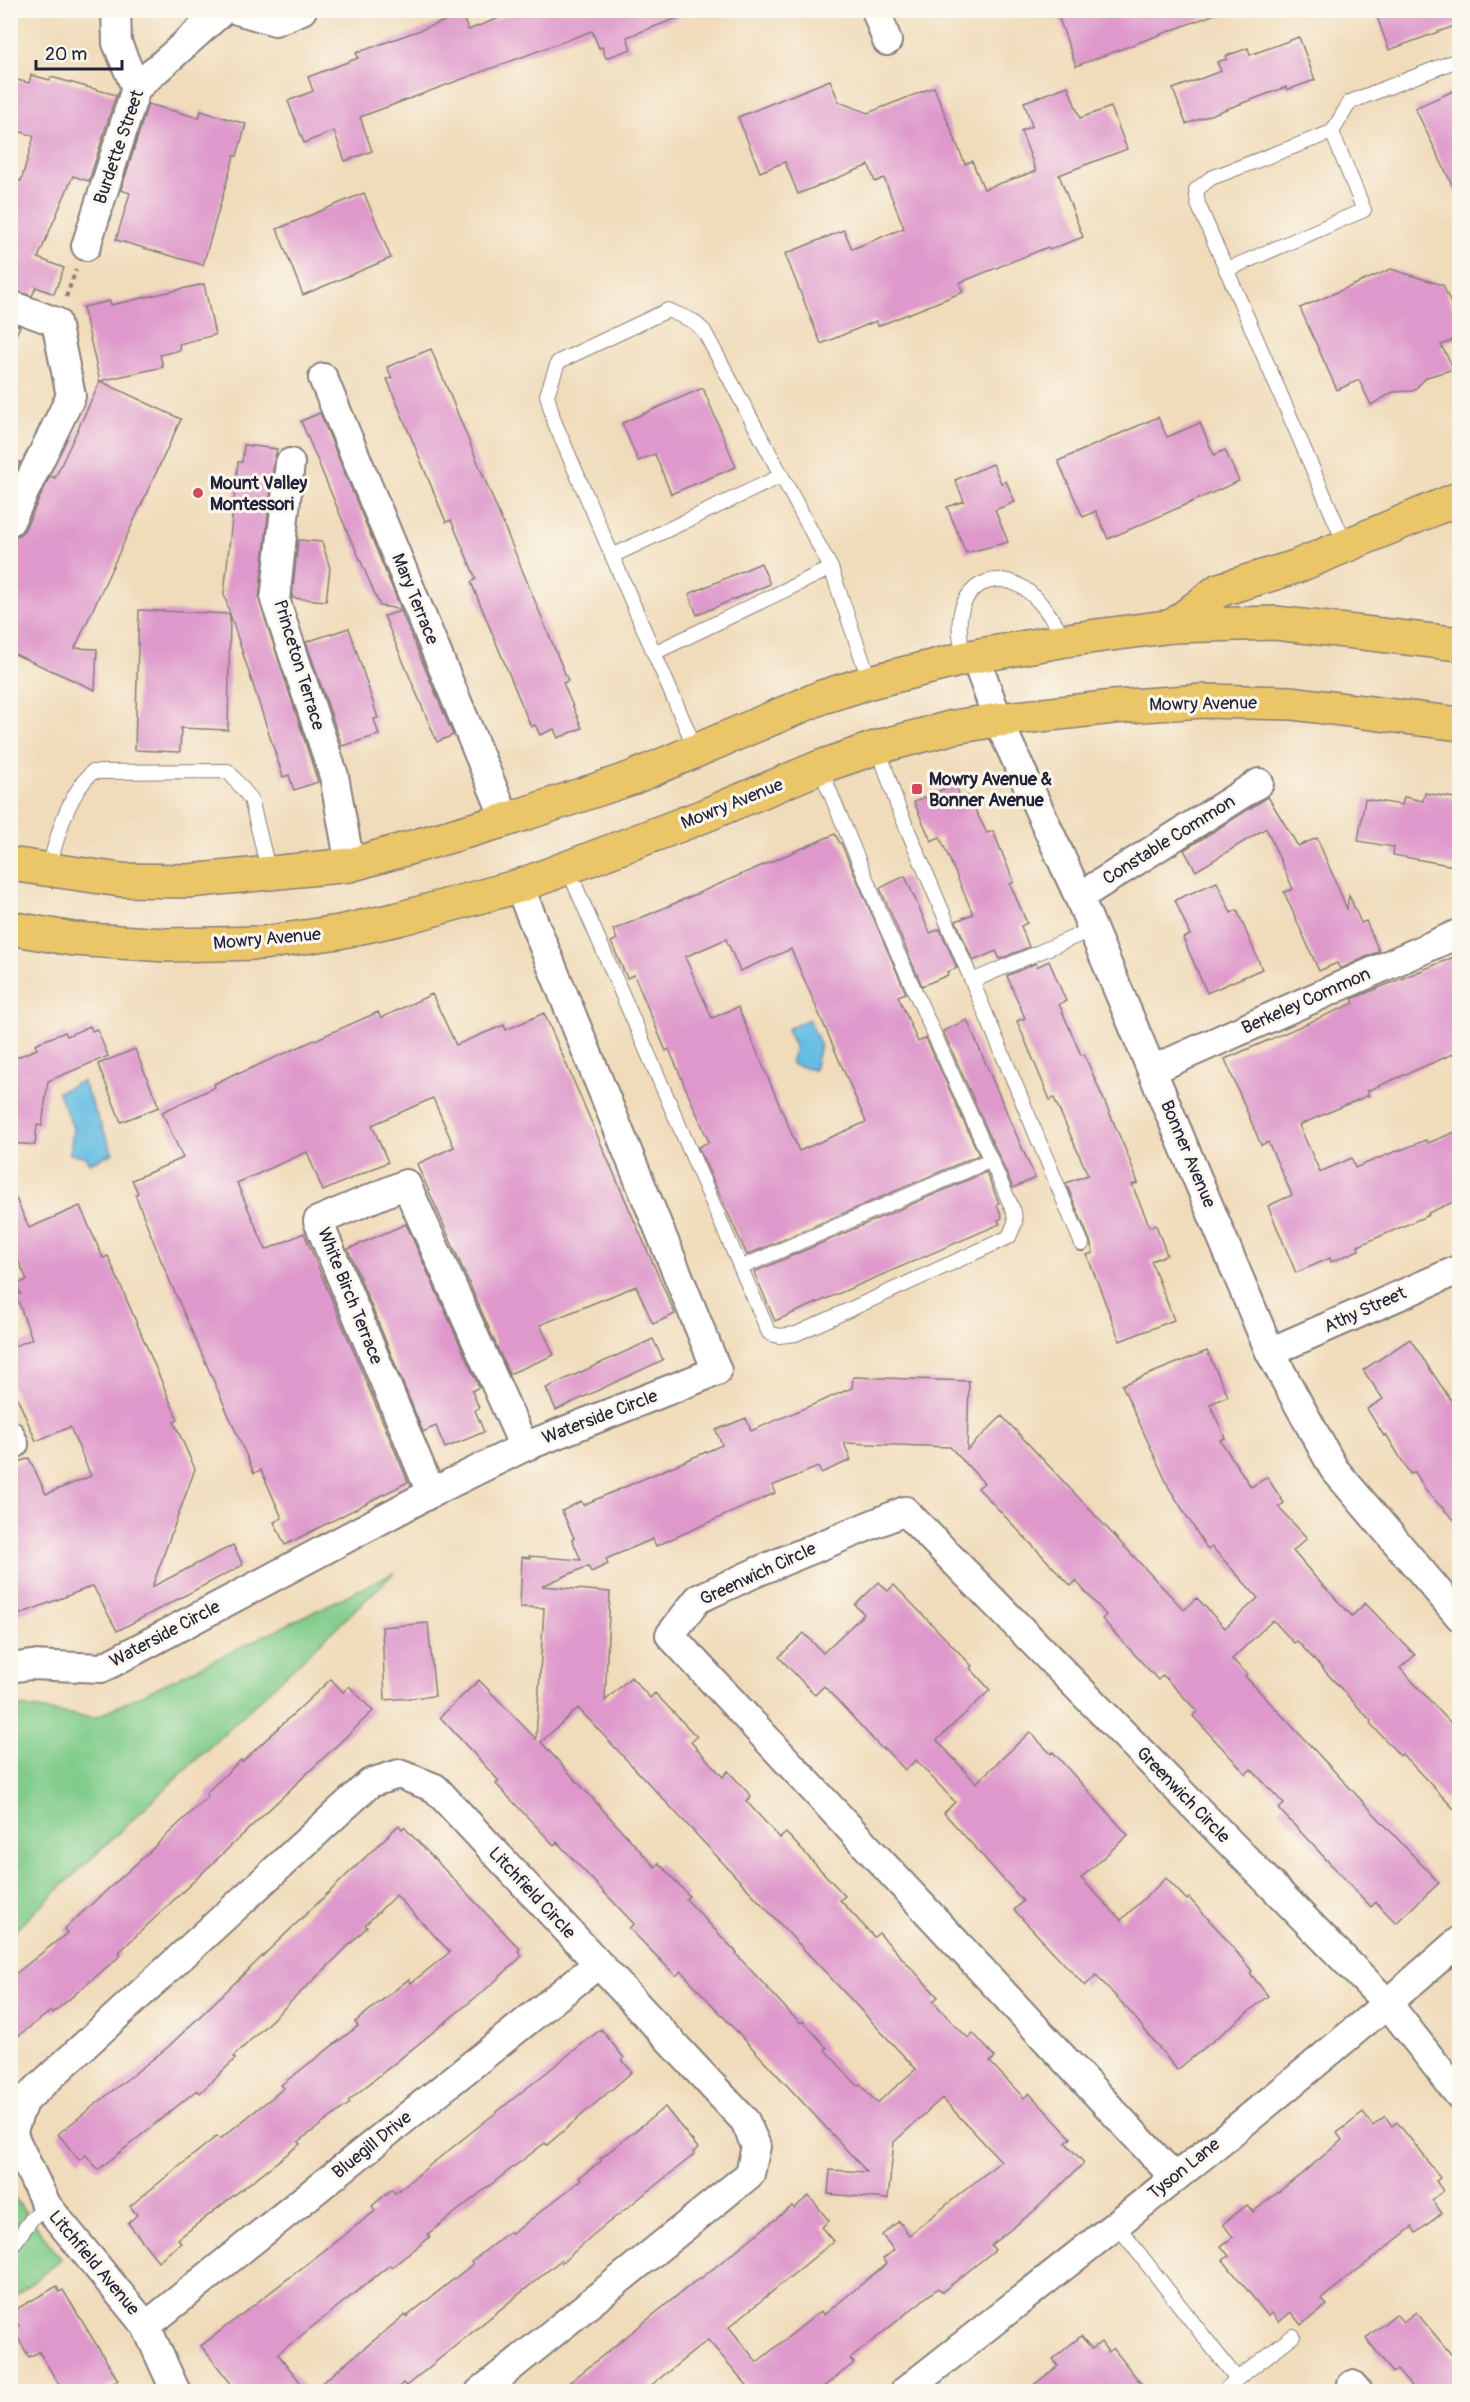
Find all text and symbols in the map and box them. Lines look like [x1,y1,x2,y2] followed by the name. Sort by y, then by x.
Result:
[36,33,122,71] scale bar
[45,43,87,66] text: 20 m
[89,86,150,207] street label: Burdette Street
[210,472,307,516] place label: Mount Valley Montessori
[191,486,205,500] marker: Mount Valley Montessori
[386,550,444,648] street label: Mary Terrace
[268,597,330,733] street label: Princeton Terrace
[1149,692,1257,716] street label: Mowry Avenue
[929,768,1052,812] place label: Mowry Avenue & Bonner Avenue
[678,773,786,835] street label: Mowry Avenue
[910,782,924,796] marker: Mowry Avenue & Bonner Avenue
[1099,790,1239,890] street label: Constable Common
[212,923,322,955] street label: Mowry Avenue
[1238,962,1374,1040] street label: Berkeley Common
[1155,1097,1221,1211] street label: Bonner Avenue
[312,1224,388,1368] street label: White Birch Terrace
[1320,1281,1410,1338] street label: Athy Street
[539,1384,661,1450] street label: Waterside Circle
[696,1537,820,1611] street label: Greenwich Circle
[106,1595,224,1673] street label: Waterside Circle
[1131,1742,1235,1848] street label: Greenwich Circle
[483,1842,581,1944] street label: Litchfield Circle
[328,2106,416,2184] street label: Bluegill Drive
[1143,2133,1225,2205] street label: Tyson Lane
[43,2206,145,2320] street label: Litchfield Avenue

